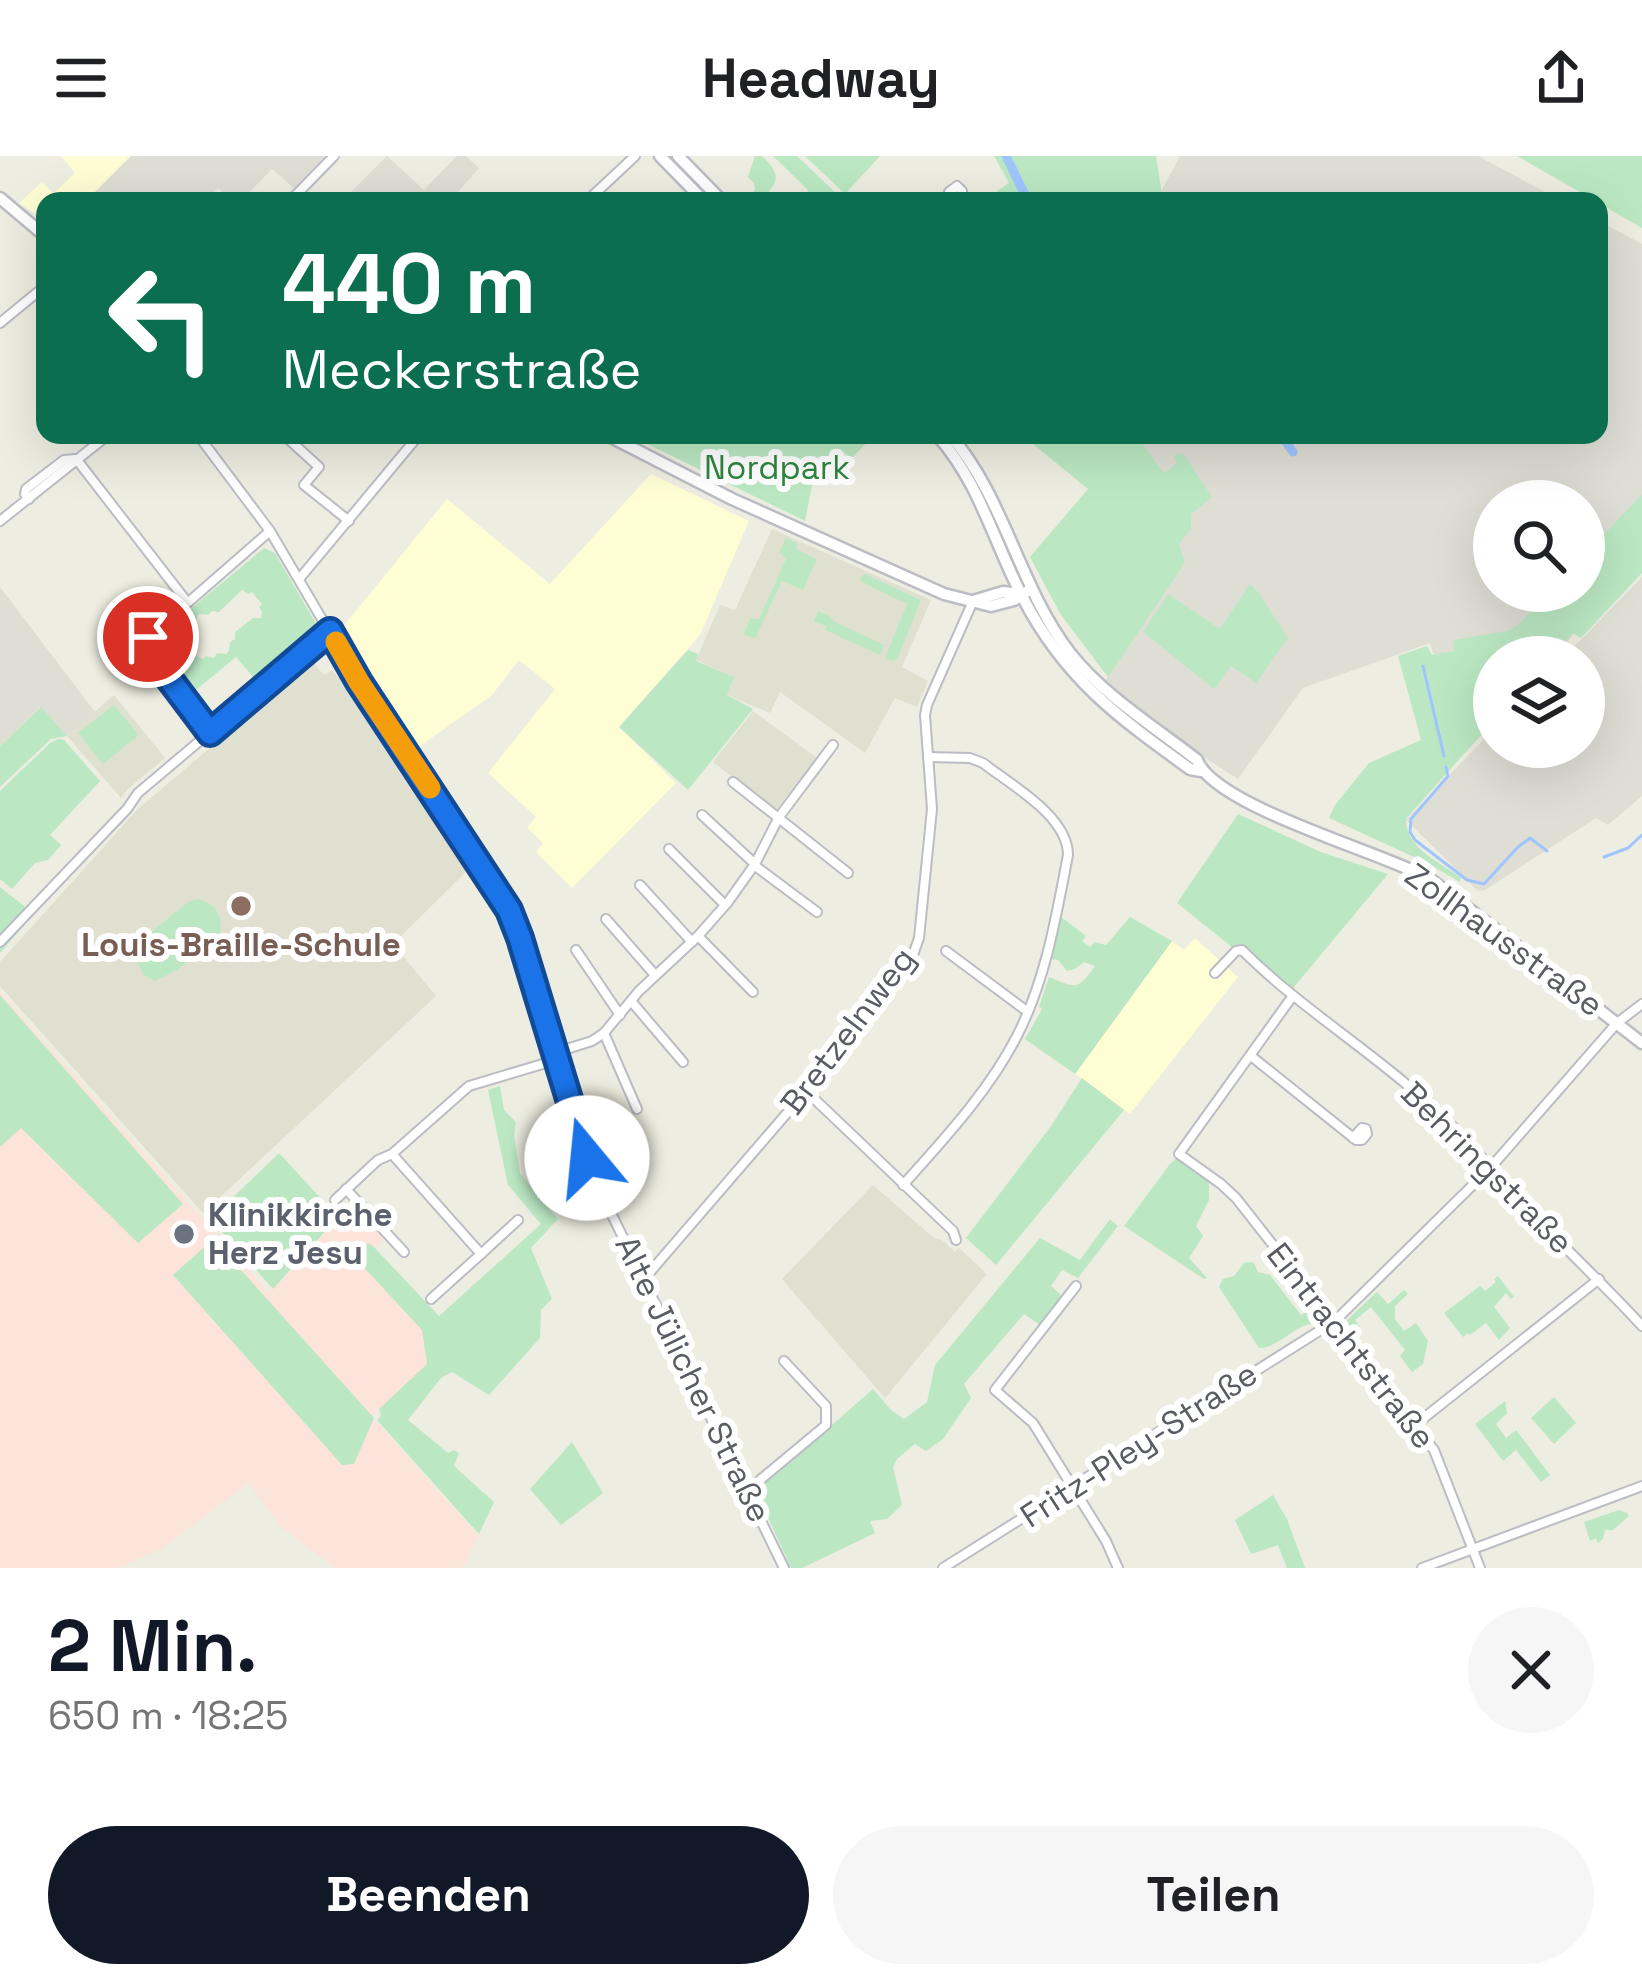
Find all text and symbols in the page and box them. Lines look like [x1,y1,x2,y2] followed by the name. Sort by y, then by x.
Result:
[702,44,940,113] text: Headway
[48,45,114,111] icon: menu
[1528,45,1594,111] icon: share
[282,230,536,338] text: 440 m
[84,240,240,396] icon: left
[282,335,641,404] text: Meckerstraße
[704,447,850,489] park label: Nordpark
[1473,480,1605,768] map controls
[1473,480,1605,612] button: search
[97,586,199,688] pin
[115,604,181,670] icon: arrive
[1473,636,1605,768] button: layers
[1397,854,1611,1026] street label: Zollhausstraße
[228,893,254,919] marker: Louis-Braille-Schule
[81,924,401,966] place label: Louis-Braille-Schule
[771,939,925,1123] street label: Bretzelnweg
[1392,1073,1582,1263] street label: Behringstraße
[524,1095,650,1221] position arrow
[208,1194,393,1274] place label: Klinikkirche Herz Jesu
[171,1221,197,1247] marker: Klinikkirche Herz Jesu
[605,1229,781,1529] street label: Alte Jülicher Straße
[1257,1235,1445,1457] street label: Eintrachtstraße
[1013,1353,1265,1537] street label: Fritz-Pley-Straße
[48,1600,258,1692] text: 2 Min.
[1468,1607,1594,1733] button: close
[48,1691,288,1740] text: 650 m · 18:25
[48,1826,809,1964] button: Beenden
[833,1826,1594,1964] button: Teilen

